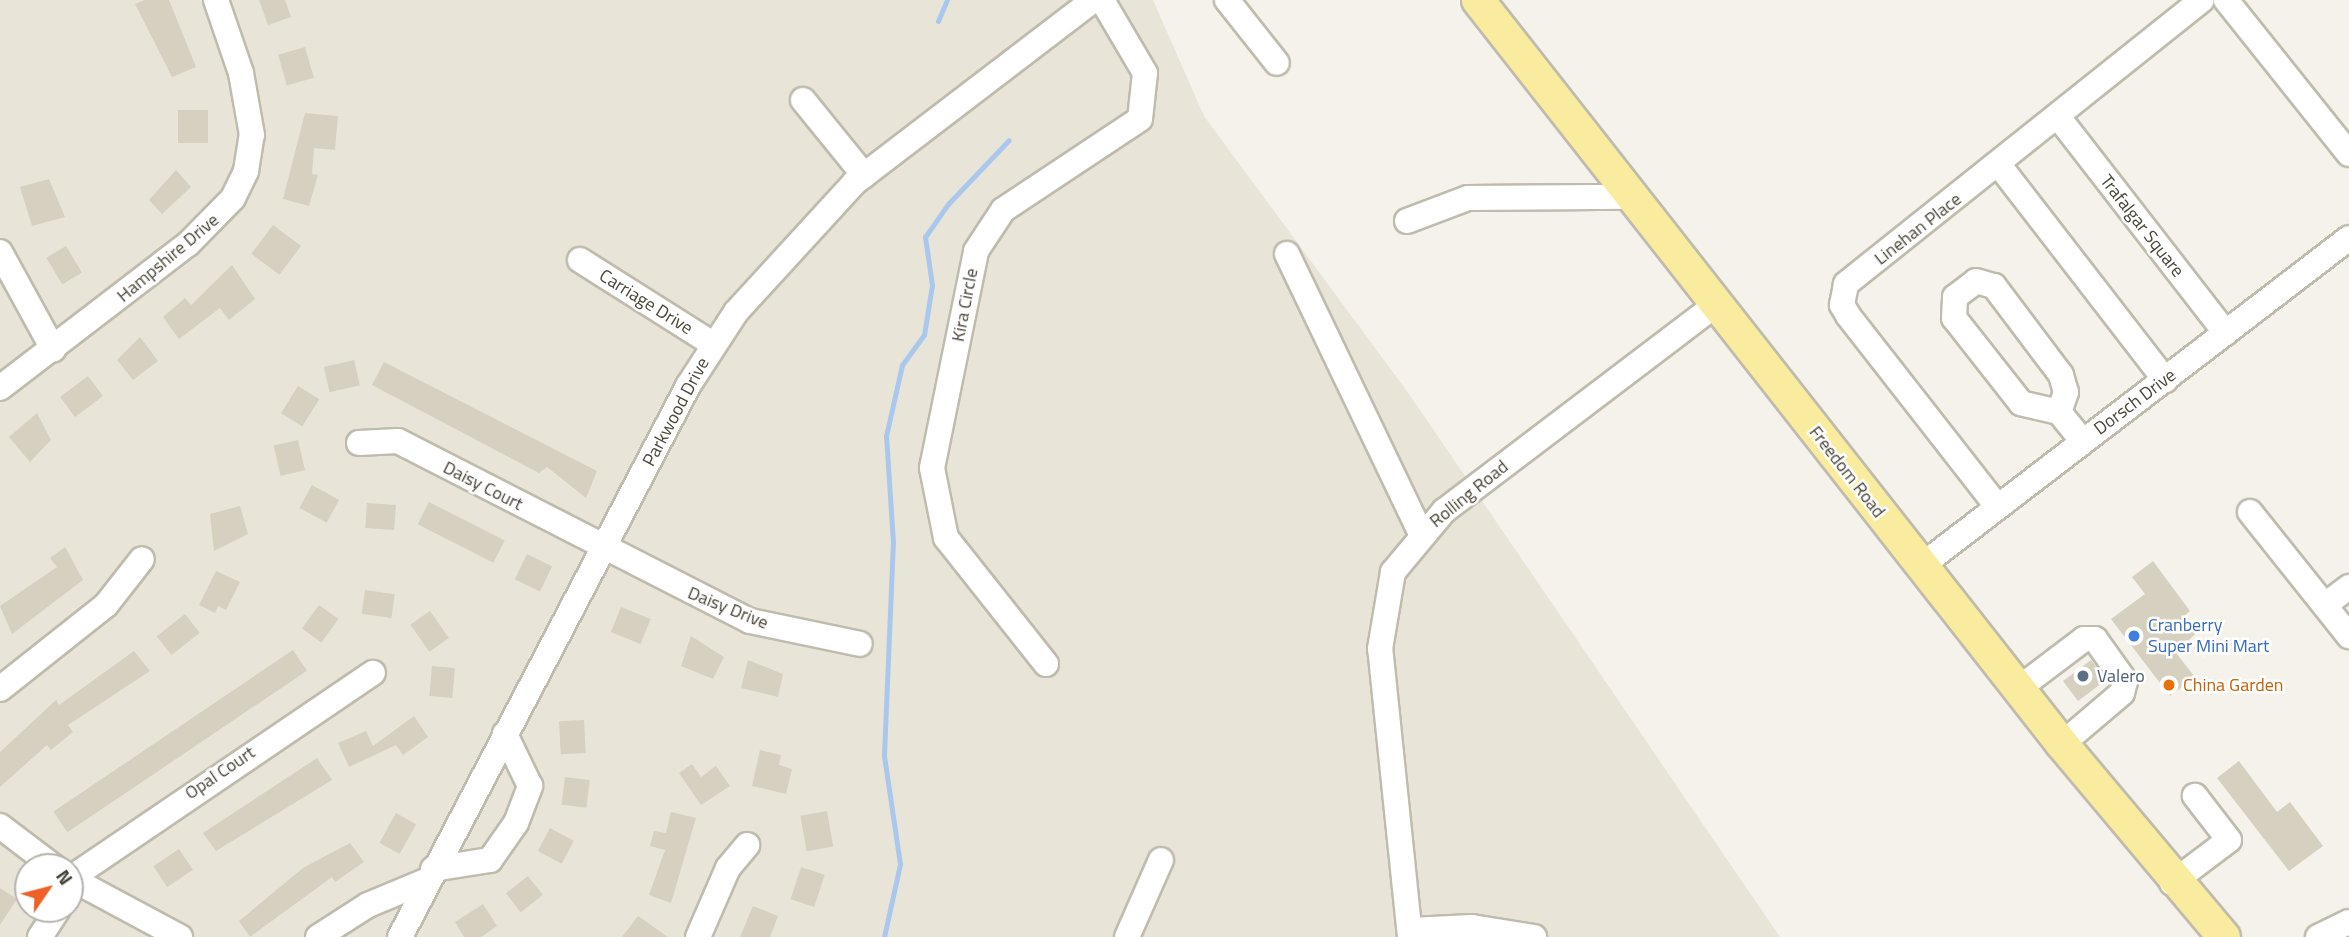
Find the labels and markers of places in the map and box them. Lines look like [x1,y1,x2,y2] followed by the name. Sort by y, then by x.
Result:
[2148,615,2269,658] place label: Cranberry Super Mini Mart
[2126,628,2142,644] marker: Cranberry Super Mini Mart
[2097,665,2145,687] place label: Valero
[2075,668,2091,684] marker: Valero
[2183,674,2283,696] place label: China Garden
[2161,677,2177,693] marker: China Garden

